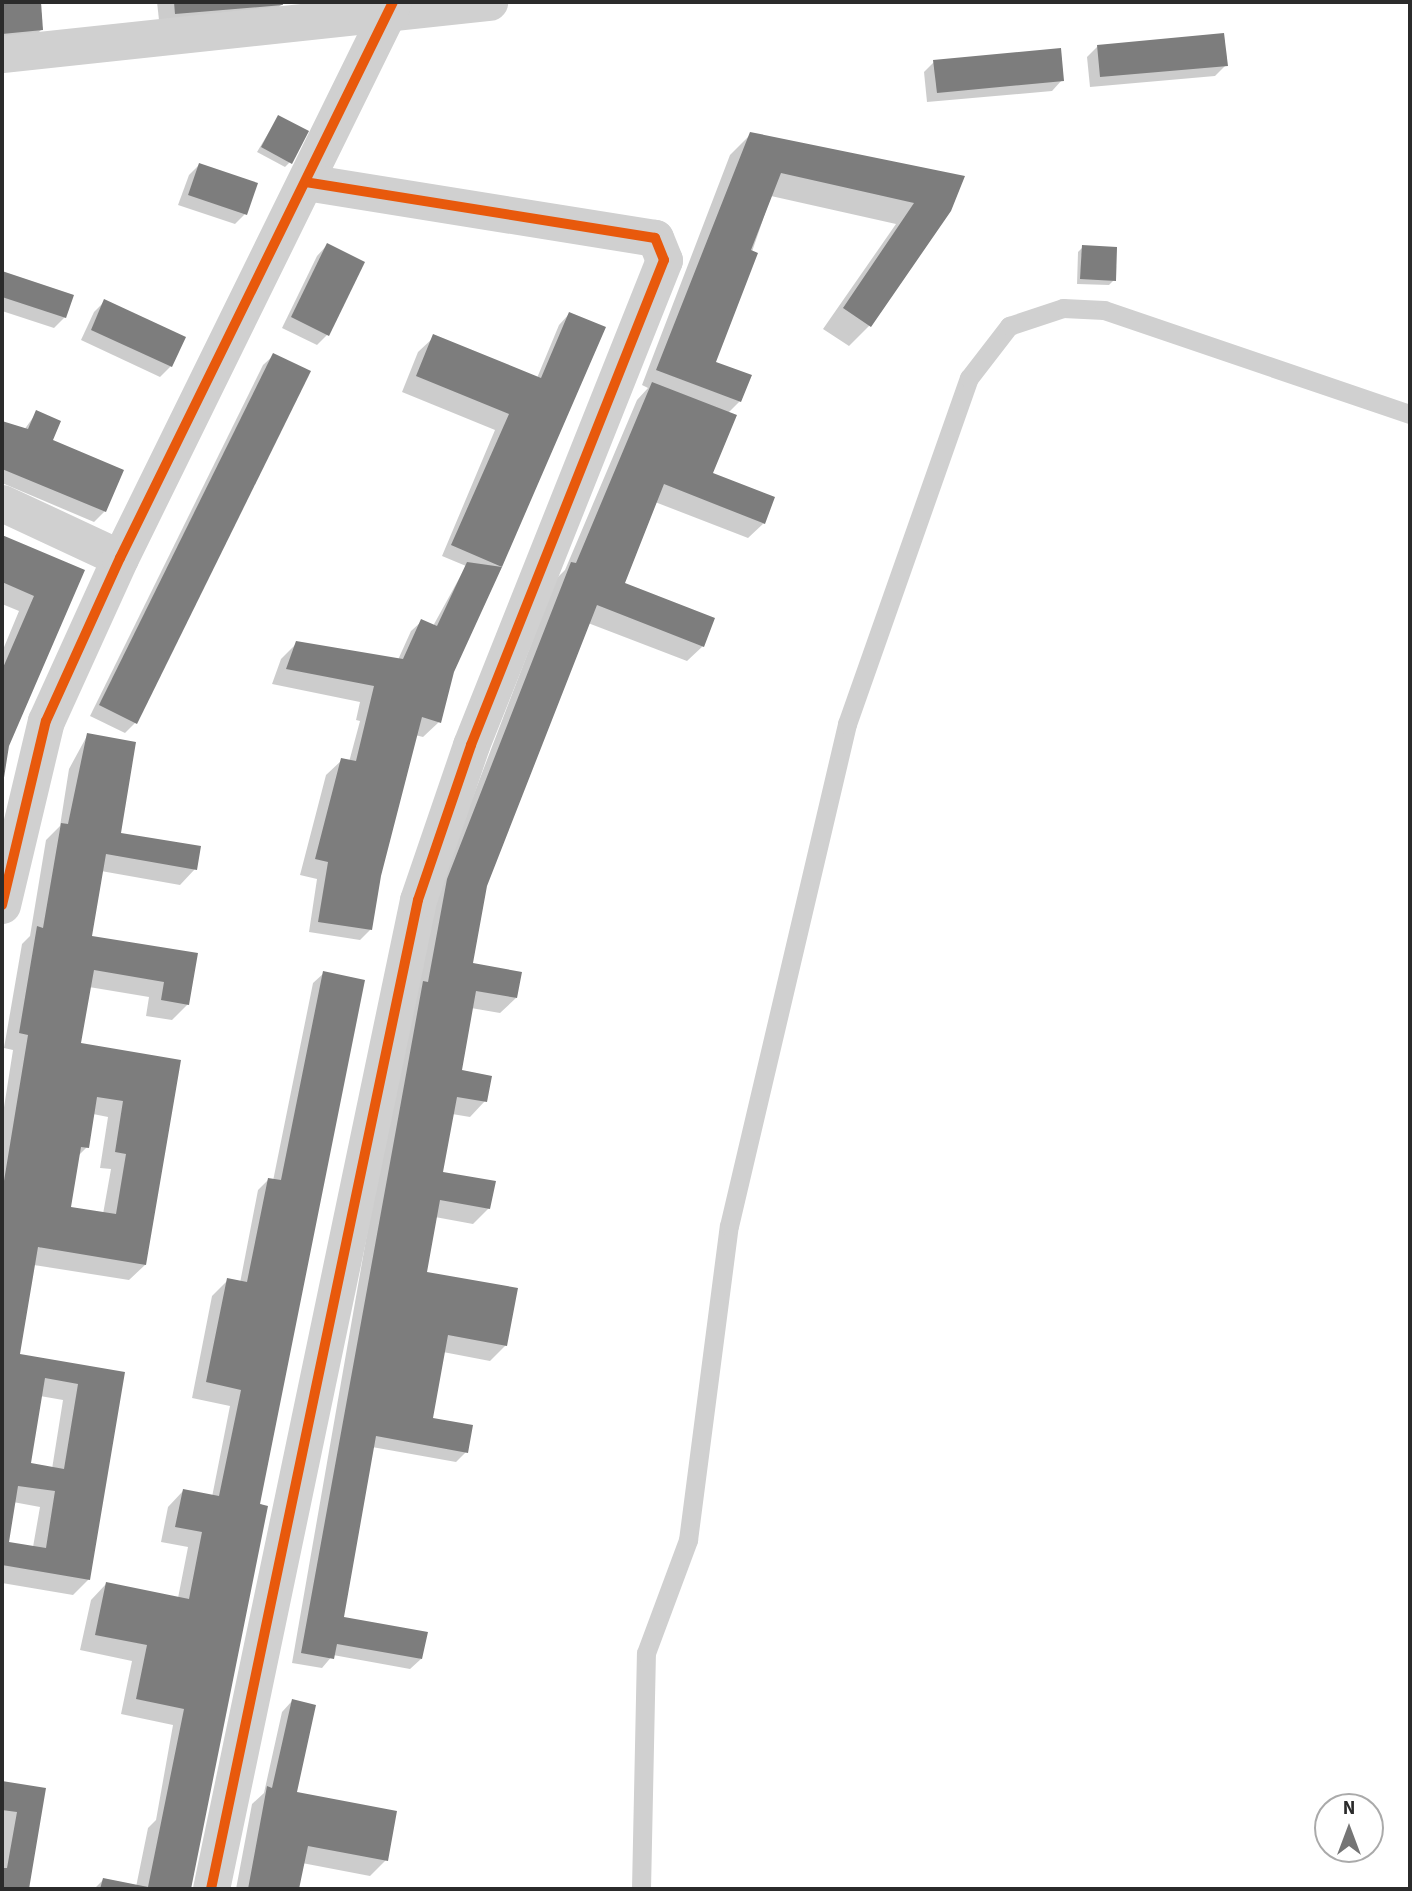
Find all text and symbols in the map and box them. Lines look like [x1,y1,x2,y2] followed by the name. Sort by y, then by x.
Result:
[1314,1793,1384,1863] north arrow
[1343,1795,1355,1822] text: N

